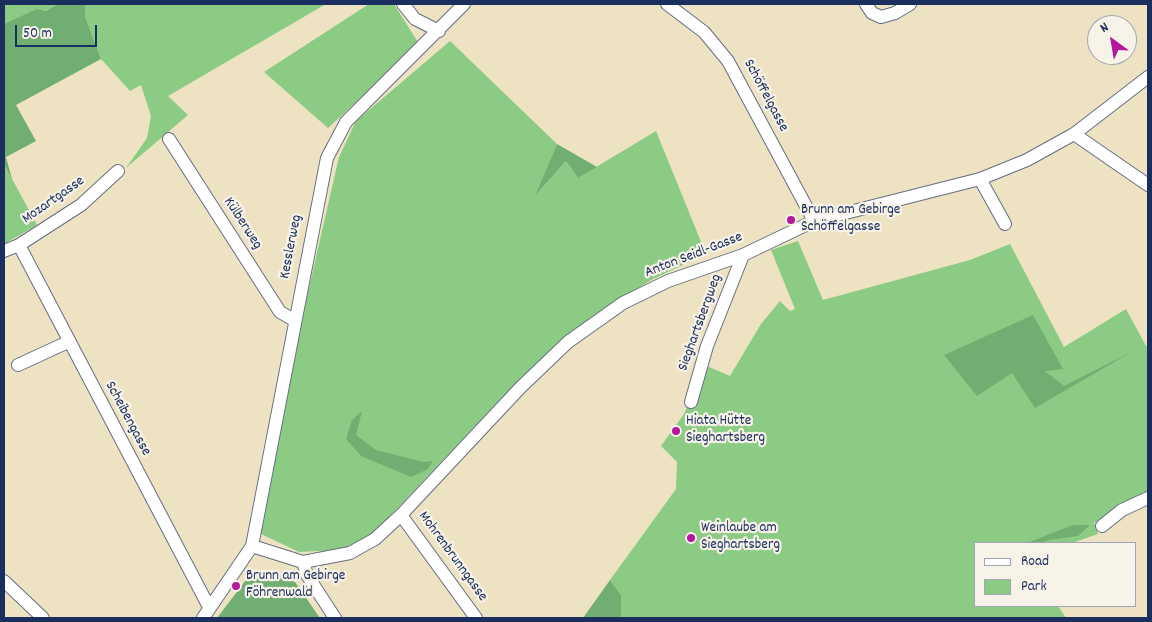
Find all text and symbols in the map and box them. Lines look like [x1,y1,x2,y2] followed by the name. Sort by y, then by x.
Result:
[18,15,100,47] scale bar
[1087,15,1137,65] north arrow
[1096,18,1113,38] text: N
[23,23,52,45] text: 50 m
[738,57,792,135] street label: Schöffelgasse
[19,173,89,229] street label: Mozartgasse
[219,195,265,253] street label: Külberweg
[801,202,900,237] place label: Brunn am Gebirge Schöffelgasse
[277,214,307,280] street label: Kesslerweg
[785,214,797,226] marker: Brunn am Gebirge Schöffelgasse
[643,229,745,283] street label: Anton Seidl-Gasse
[675,272,727,374] street label: Sieghartsbergweg
[100,379,154,459] street label: Scheibengasse
[686,413,765,448] place label: Hiata Hütte Sieghartsberg
[670,425,682,437] marker: Hiata Hütte Sieghartsberg
[413,509,491,605] street label: Mohrenbrunngasse
[701,520,780,555] place label: Weinlaube am Sieghartsberg
[685,532,697,544] marker: Weinlaube am Sieghartsberg
[974,542,1137,607] legend
[1021,551,1049,573] text: Road
[246,568,345,603] place label: Brunn am Gebirge Föhrenwald
[1021,576,1047,598] text: Park
[230,580,242,592] marker: Brunn am Gebirge Föhrenwald

